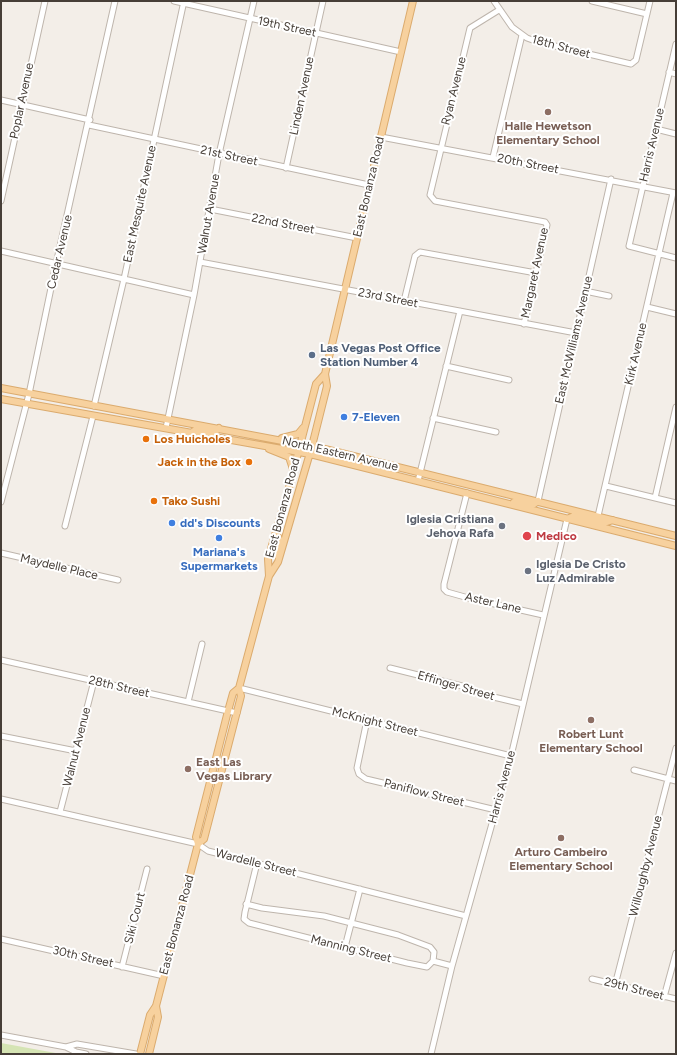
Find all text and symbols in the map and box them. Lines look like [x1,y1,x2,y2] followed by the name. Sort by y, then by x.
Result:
[256,14,318,40] street label: 19th Street
[530,32,592,62] street label: 18th Street
[439,55,469,127] street label: Ryan Avenue
[287,56,317,136] street label: Linden Avenue
[7,62,37,140] street label: Poplar Avenue
[543,107,553,117] marker: Halle Hewetson Elementary School
[637,107,667,183] street label: Harris Avenue
[496,119,600,147] place label: Halle Hewetson Elementary School
[350,135,388,239] street label: East Bonanza Road
[199,143,259,169] street label: 21st Street
[121,144,159,264] street label: East Mesquite Avenue
[496,151,560,177] street label: 20th Street
[195,173,223,255] street label: Walnut Avenue
[250,211,316,237] street label: 22nd Street
[44,213,76,291] street label: Cedar Avenue
[518,226,552,320] street label: Margaret Avenue
[552,275,596,405] street label: East McWilliams Avenue
[357,285,419,311] street label: 23rd Street
[622,321,650,387] street label: Kirk Avenue
[320,341,441,369] place label: Las Vegas Post Office Station Number 4
[307,350,317,360] marker: Las Vegas Post Office Station Number 4
[352,410,400,424] place label: 7-Eleven
[339,412,349,422] marker: 7-Eleven
[154,432,230,446] place label: Los Huicholes
[141,434,151,444] marker: Los Huicholes
[281,434,399,474] street label: North Eastern Avenue
[158,455,241,469] place label: Jack in the Box
[244,457,254,467] marker: Jack in the Box
[263,457,303,559] street label: East Bonanza Road
[162,494,220,508] place label: Tako Sushi
[149,496,159,506] marker: Tako Sushi
[406,512,494,540] place label: Iglesia Cristiana Jehova Rafa
[180,516,260,530] place label: dd's Discounts
[167,518,177,528] marker: dd's Discounts
[497,521,507,531] marker: Iglesia Cristiana Jehova Rafa
[536,529,577,543] place label: Medico
[521,530,533,542] marker: Medico
[214,533,224,543] marker: Mariana's Supermarkets
[180,545,258,573] place label: Mariana's Supermarkets
[19,551,99,583] street label: Maydelle Place
[536,557,626,585] place label: Iglesia De Cristo Luz Admirable
[523,566,533,576] marker: Iglesia De Cristo Luz Admirable
[463,590,523,616] street label: Aster Lane
[416,668,496,704] street label: Effinger Street
[87,673,151,701] street label: 28th Street
[330,704,420,740] street label: McKnight Street
[60,706,94,788] street label: Walnut Avenue
[586,715,596,725] marker: Robert Lunt Elementary School
[539,727,643,755] place label: Robert Lunt Elementary School
[485,749,519,825] street label: Harris Avenue
[196,755,272,783] place label: East Las Vegas Library
[183,764,193,774] marker: East Las Vegas Library
[382,776,466,810] street label: Paniflow Street
[626,814,666,918] street label: Willoughby Avenue
[556,833,566,843] marker: Arturo Cambeiro Elementary School
[509,845,613,873] place label: Arturo Cambeiro Elementary School
[214,846,298,880] street label: Wardelle Street
[157,874,197,976] street label: East Bonanza Road
[122,891,148,945] street label: Siki Court
[309,932,393,966] street label: Manning Street
[51,943,115,971] street label: 30th Street
[603,975,665,1003] street label: 29th Street

